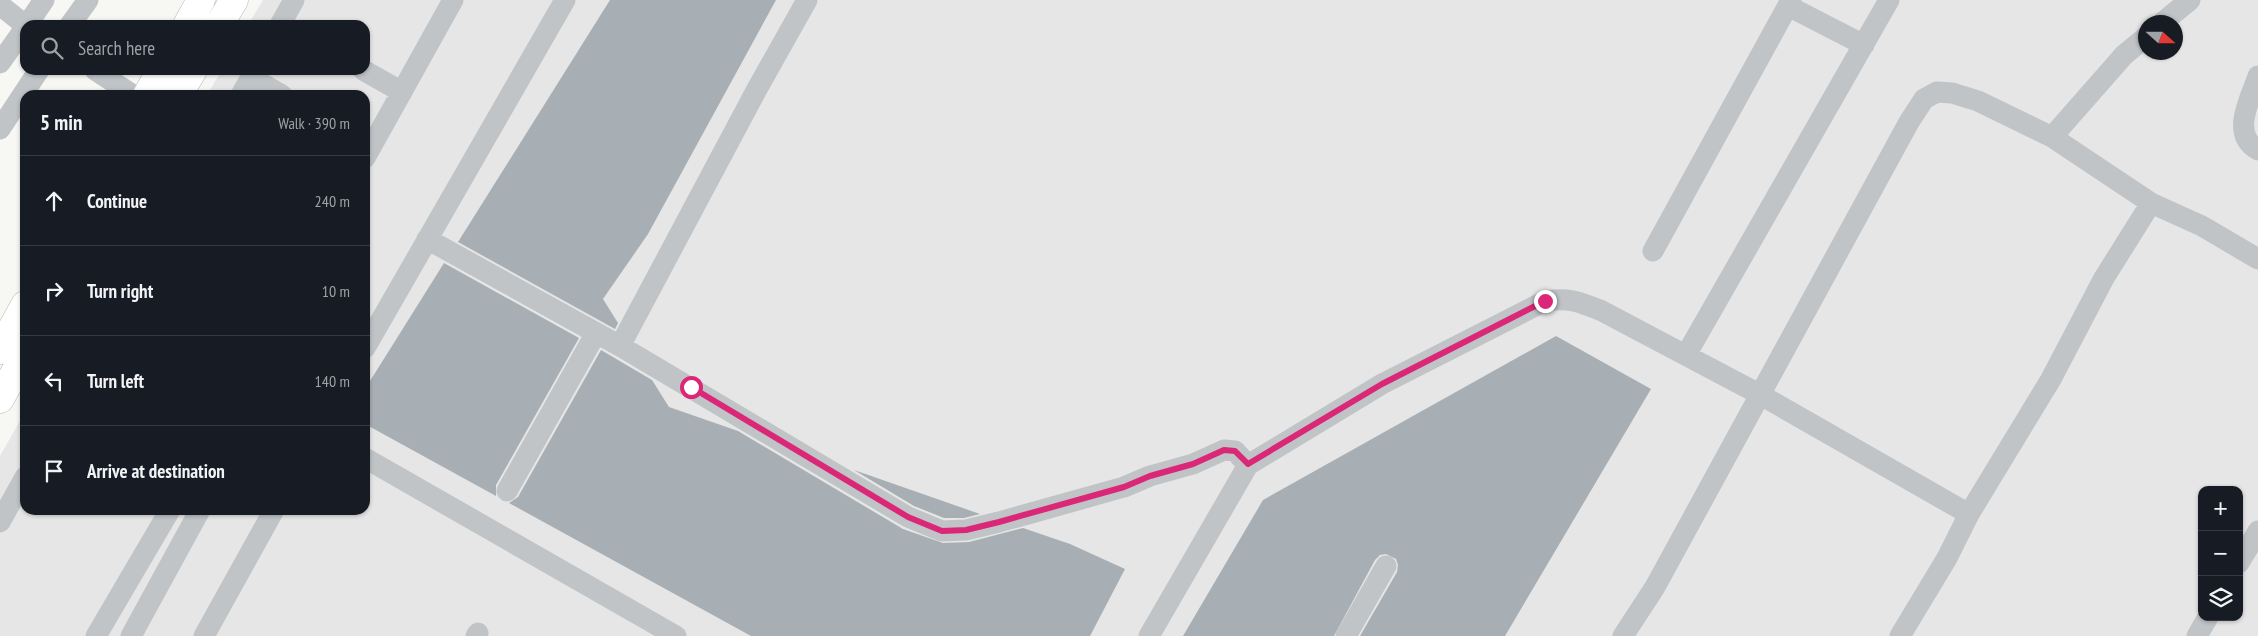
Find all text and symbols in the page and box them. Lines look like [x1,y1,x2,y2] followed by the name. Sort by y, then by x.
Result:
[2138,15,2183,60] north arrow
[20,20,370,75] search box
[38,34,66,62] icon: search
[78,36,155,60] text: Search here
[40,109,82,136] text: 5 min
[278,113,350,133] text: Walk · 390 m
[40,187,68,215] icon: ahead
[87,189,147,213] text: Continue
[315,191,350,211] text: 240 m
[40,277,68,305] icon: right
[87,279,153,303] text: Turn right
[322,281,350,301] text: 10 m
[1534,290,1557,313] route end
[40,367,68,395] icon: left
[87,369,144,393] text: Turn left
[315,371,350,391] text: 140 m
[680,376,703,399] route start
[40,457,68,485] icon: arrive
[87,459,225,483] text: Arrive at destination
[2198,486,2243,621] map controls
[2198,486,2243,531] button: +
[2198,531,2243,576] button: −
[2198,576,2243,621] button: layers

